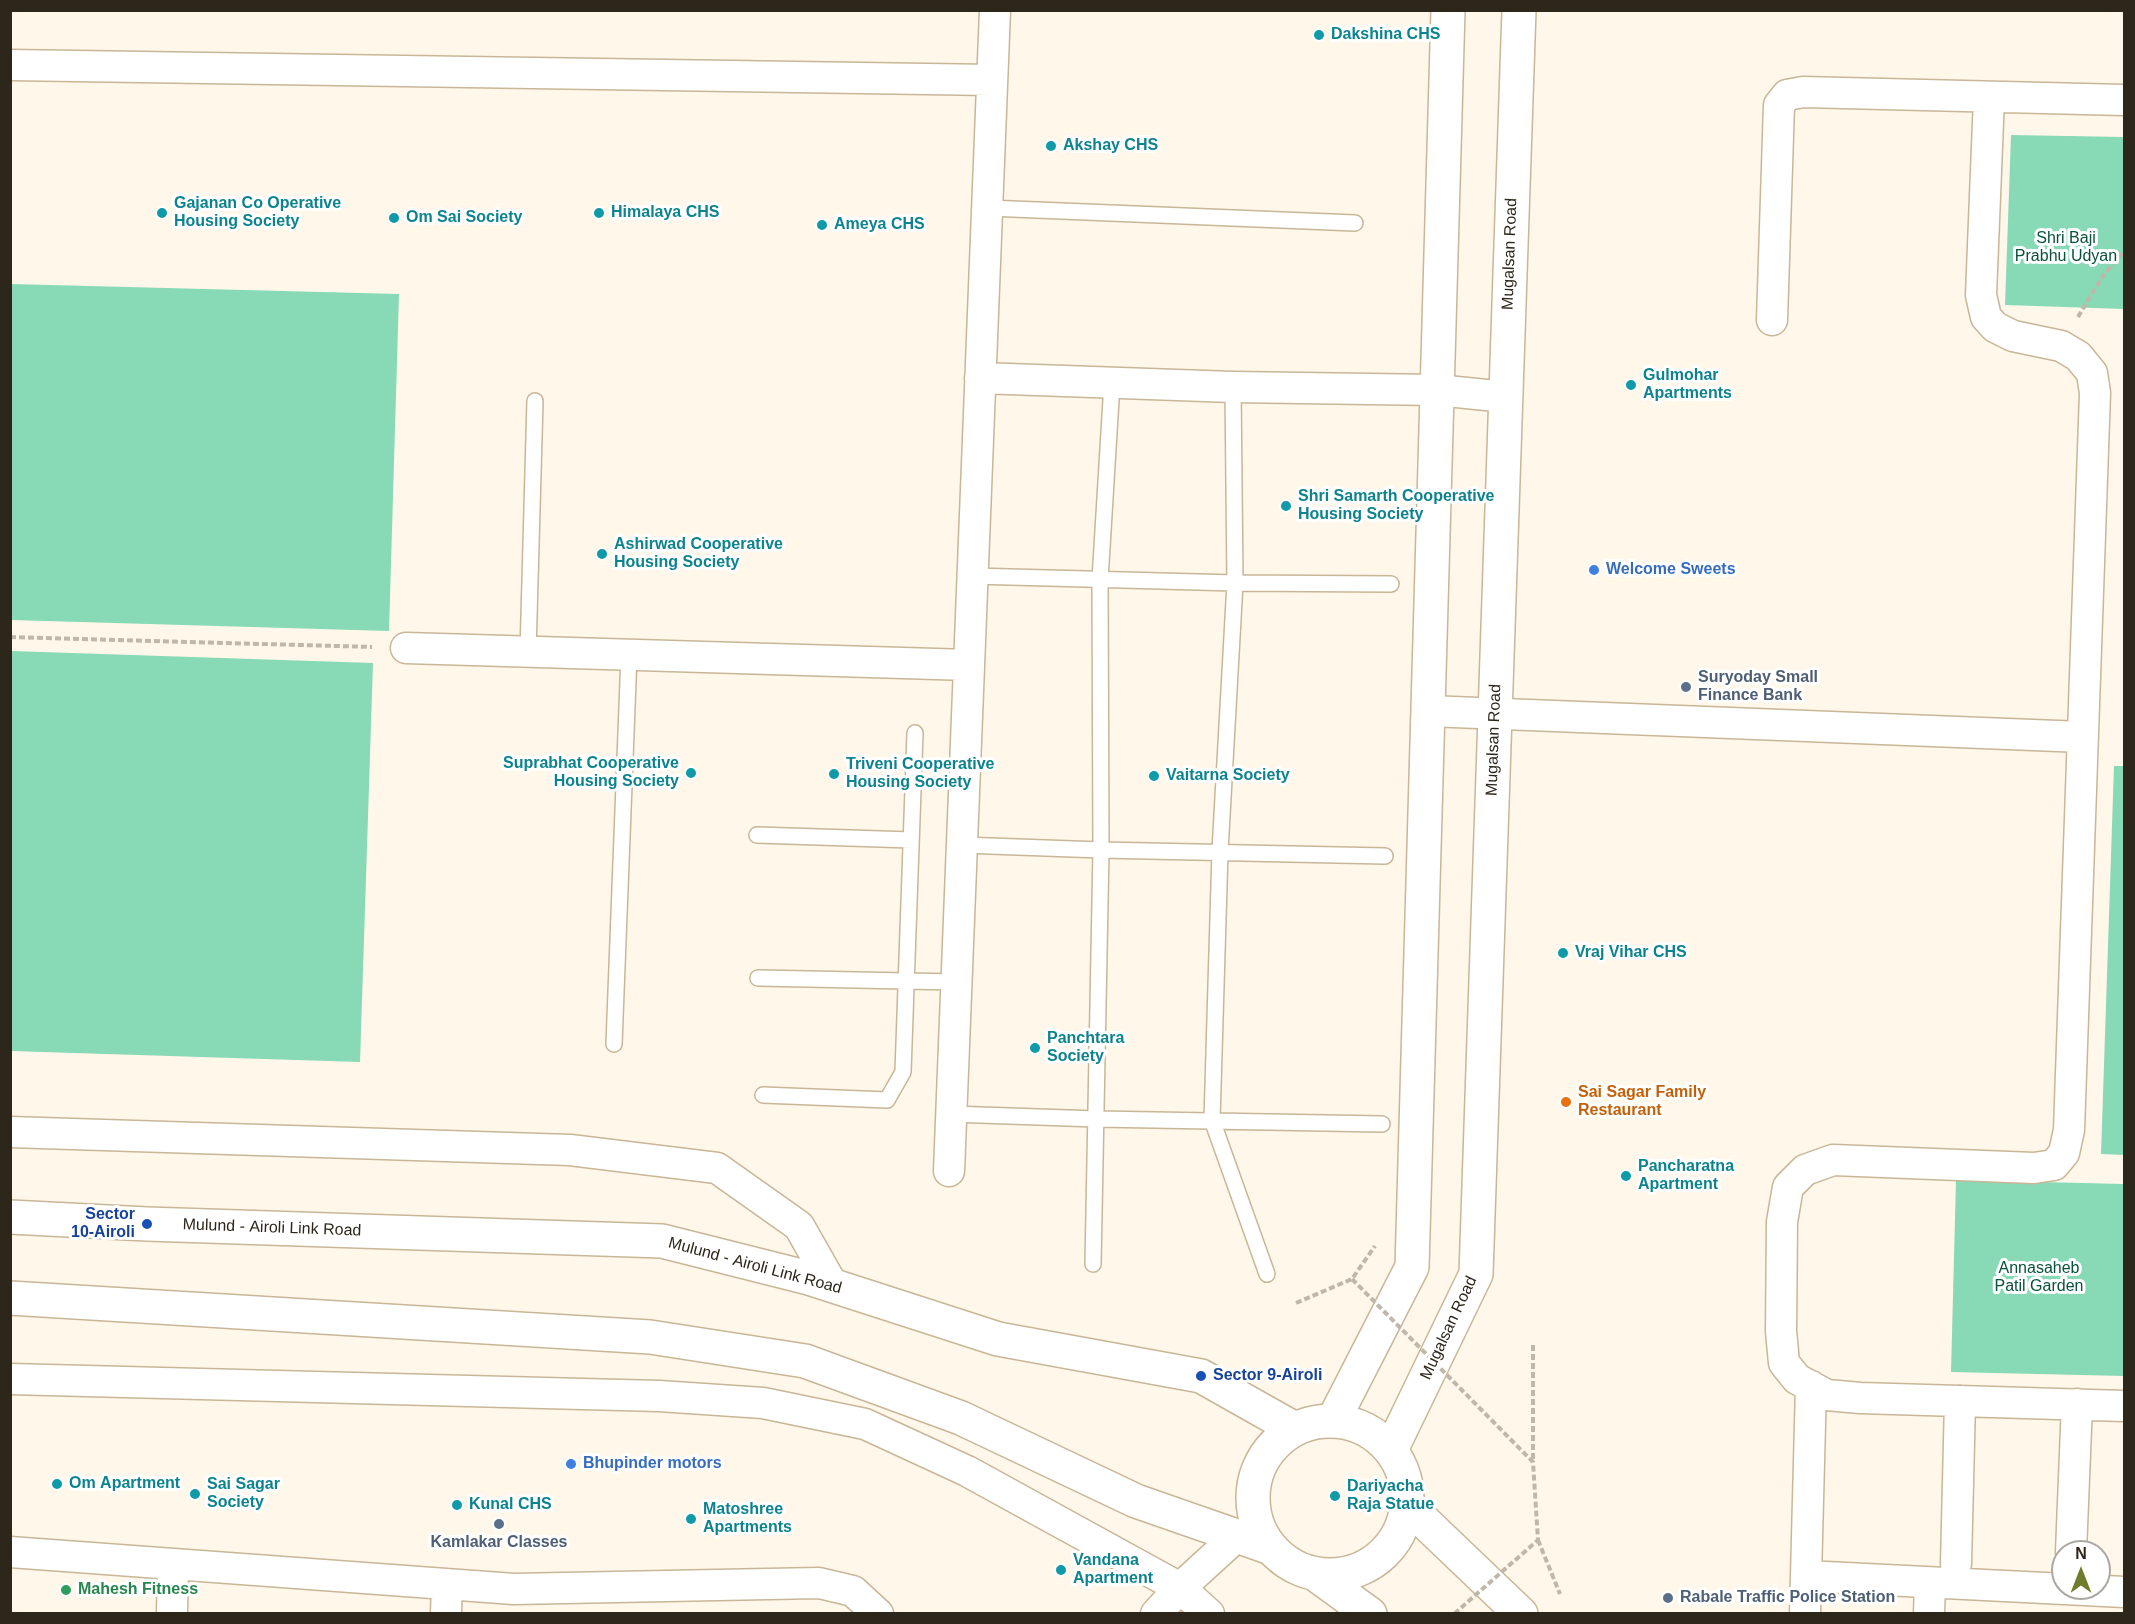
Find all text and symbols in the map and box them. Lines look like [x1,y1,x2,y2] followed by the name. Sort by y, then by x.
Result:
[1331,25,1440,45] place label: Dakshina CHS
[1312,28,1326,42] marker: Dakshina CHS
[1063,136,1158,156] place label: Akshay CHS
[1044,139,1058,153] marker: Akshay CHS
[174,194,341,232] place label: Gajanan Co Operative Housing Society
[1498,198,1522,310] street label: Mugalsan Road
[611,203,719,223] place label: Himalaya CHS
[155,206,169,220] marker: Gajanan Co Operative Housing Society
[592,206,606,220] marker: Himalaya CHS
[406,208,522,228] place label: Om Sai Society
[387,211,401,225] marker: Om Sai Society
[834,215,925,235] place label: Ameya CHS
[815,218,829,232] marker: Ameya CHS
[2015,229,2117,267] park label: Shri Baji Prabhu Udyan
[1643,366,1732,404] place label: Gulmohar Apartments
[1624,378,1638,392] marker: Gulmohar Apartments
[1298,487,1494,525] place label: Shri Samarth Cooperative Housing Society
[1279,499,1293,513] marker: Shri Samarth Cooperative Housing Society
[614,535,783,573] place label: Ashirwad Cooperative Housing Society
[595,547,609,561] marker: Ashirwad Cooperative Housing Society
[1606,560,1736,580] place label: Welcome Sweets
[1587,563,1601,577] marker: Welcome Sweets
[1698,668,1818,706] place label: Suryoday Small Finance Bank
[1679,680,1693,694] marker: Suryoday Small Finance Bank
[1482,684,1506,796] street label: Mugalsan Road
[503,754,679,792] place label: Suprabhat Cooperative Housing Society
[846,755,994,793] place label: Triveni Cooperative Housing Society
[684,766,698,780] marker: Suprabhat Cooperative Housing Society
[1166,766,1290,786] place label: Vaitarna Society
[827,767,841,781] marker: Triveni Cooperative Housing Society
[1147,769,1161,783] marker: Vaitarna Society
[1575,943,1687,963] place label: Vraj Vihar CHS
[1556,946,1570,960] marker: Vraj Vihar CHS
[1047,1029,1124,1067] place label: Panchtara Society
[1028,1041,1042,1055] marker: Panchtara Society
[1578,1083,1706,1121] place label: Sai Sagar Family Restaurant
[1559,1095,1573,1109] marker: Sai Sagar Family Restaurant
[1638,1157,1734,1195] place label: Pancharatna Apartment
[1619,1169,1633,1183] marker: Pancharatna Apartment
[71,1205,135,1243] place label: Sector 10-Airoli
[182,1215,362,1241] street label: Mulund - Airoli Link Road
[140,1217,154,1231] marker: Sector 10-Airoli
[666,1234,844,1298] street label: Mulund - Airoli Link Road
[1995,1259,2083,1297] park label: Annasaheb Patil Garden
[1417,1273,1481,1383] street label: Mugalsan Road
[1213,1366,1322,1386] place label: Sector 9-Airoli
[1194,1369,1208,1383] marker: Sector 9-Airoli
[583,1454,722,1474] place label: Bhupinder motors
[564,1457,578,1471] marker: Bhupinder motors
[69,1474,180,1494] place label: Om Apartment
[207,1475,280,1513] place label: Sai Sagar Society
[50,1477,64,1491] marker: Om Apartment
[1347,1477,1434,1515] place label: Dariyacha Raja Statue
[188,1487,202,1501] marker: Sai Sagar Society
[1328,1489,1342,1503] marker: Dariyacha Raja Statue
[469,1495,552,1515] place label: Kunal CHS
[450,1498,464,1512] marker: Kunal CHS
[703,1500,792,1538] place label: Matoshree Apartments
[684,1512,698,1526] marker: Matoshree Apartments
[492,1517,506,1531] marker: Kamlakar Classes
[431,1533,567,1553] place label: Kamlakar Classes
[2051,1540,2111,1600] north arrow
[2075,1545,2087,1562] text: N
[1073,1551,1153,1589] place label: Vandana Apartment
[1054,1563,1068,1577] marker: Vandana Apartment
[78,1580,198,1600] place label: Mahesh Fitness
[59,1583,73,1597] marker: Mahesh Fitness
[1680,1588,1895,1608] place label: Rabale Traffic Police Station
[1661,1591,1675,1605] marker: Rabale Traffic Police Station

